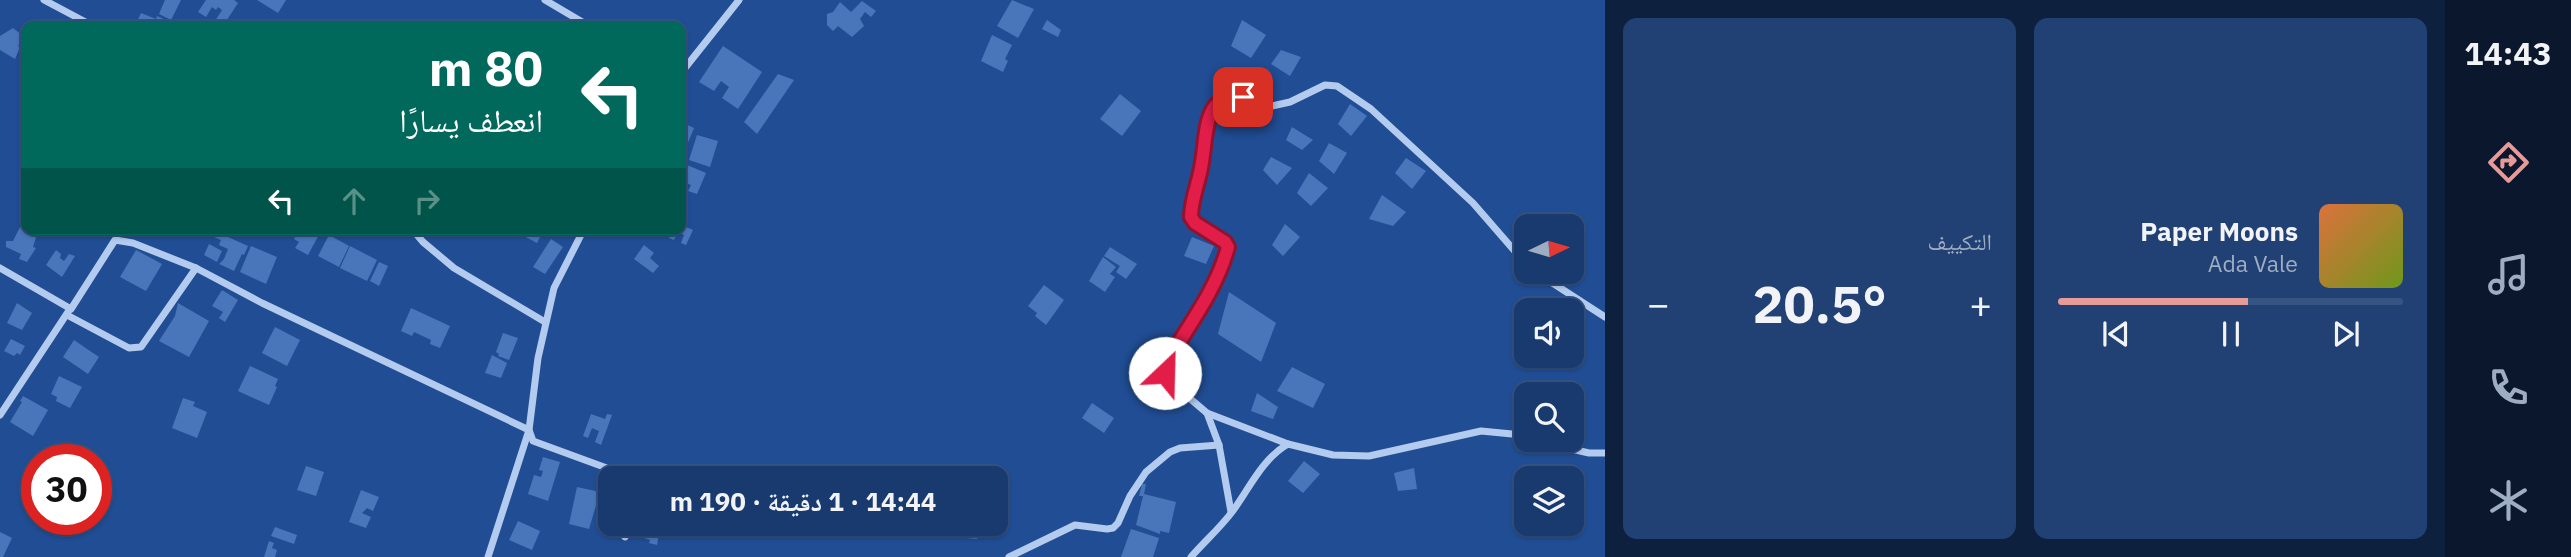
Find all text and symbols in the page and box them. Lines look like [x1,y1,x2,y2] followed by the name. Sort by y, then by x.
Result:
[2464,32,2552,74] text: 14:43
[429,36,543,99] text: 80 m
[567,49,658,140] icon: left
[1213,67,1273,127] pin
[1224,78,1262,116] icon: arrive
[399,99,543,141] text: انعطف يسارًا
[2484,138,2533,187] icon: directions
[262,182,300,220] icon: left
[335,182,373,220] icon: ahead
[408,182,446,220] icon: right
[1514,214,1584,284] north arrow
[1514,214,1584,536] map controls
[2140,214,2298,248] text: Paper Moons
[1927,226,1992,256] text: التكييف
[2208,248,2298,278] text: Ada Vale
[2484,250,2533,299] icon: music
[1752,270,1887,337] text: 20.5°
[1647,279,1670,328] text: −
[1969,279,1992,328] text: +
[1514,298,1584,368] button: sound
[2097,315,2135,353] icon: previous
[2212,315,2250,353] icon: pause
[2327,315,2365,353] icon: next
[1128,336,1202,410] position arrow
[2484,363,2533,412] icon: phone
[1514,382,1584,452] button: search
[21,444,112,535] speed limit sign: 30
[1514,466,1584,536] button: layers
[2484,476,2533,525] icon: climate
[670,484,936,518] text: 14:44 · 1 دقيقة · 190 m

